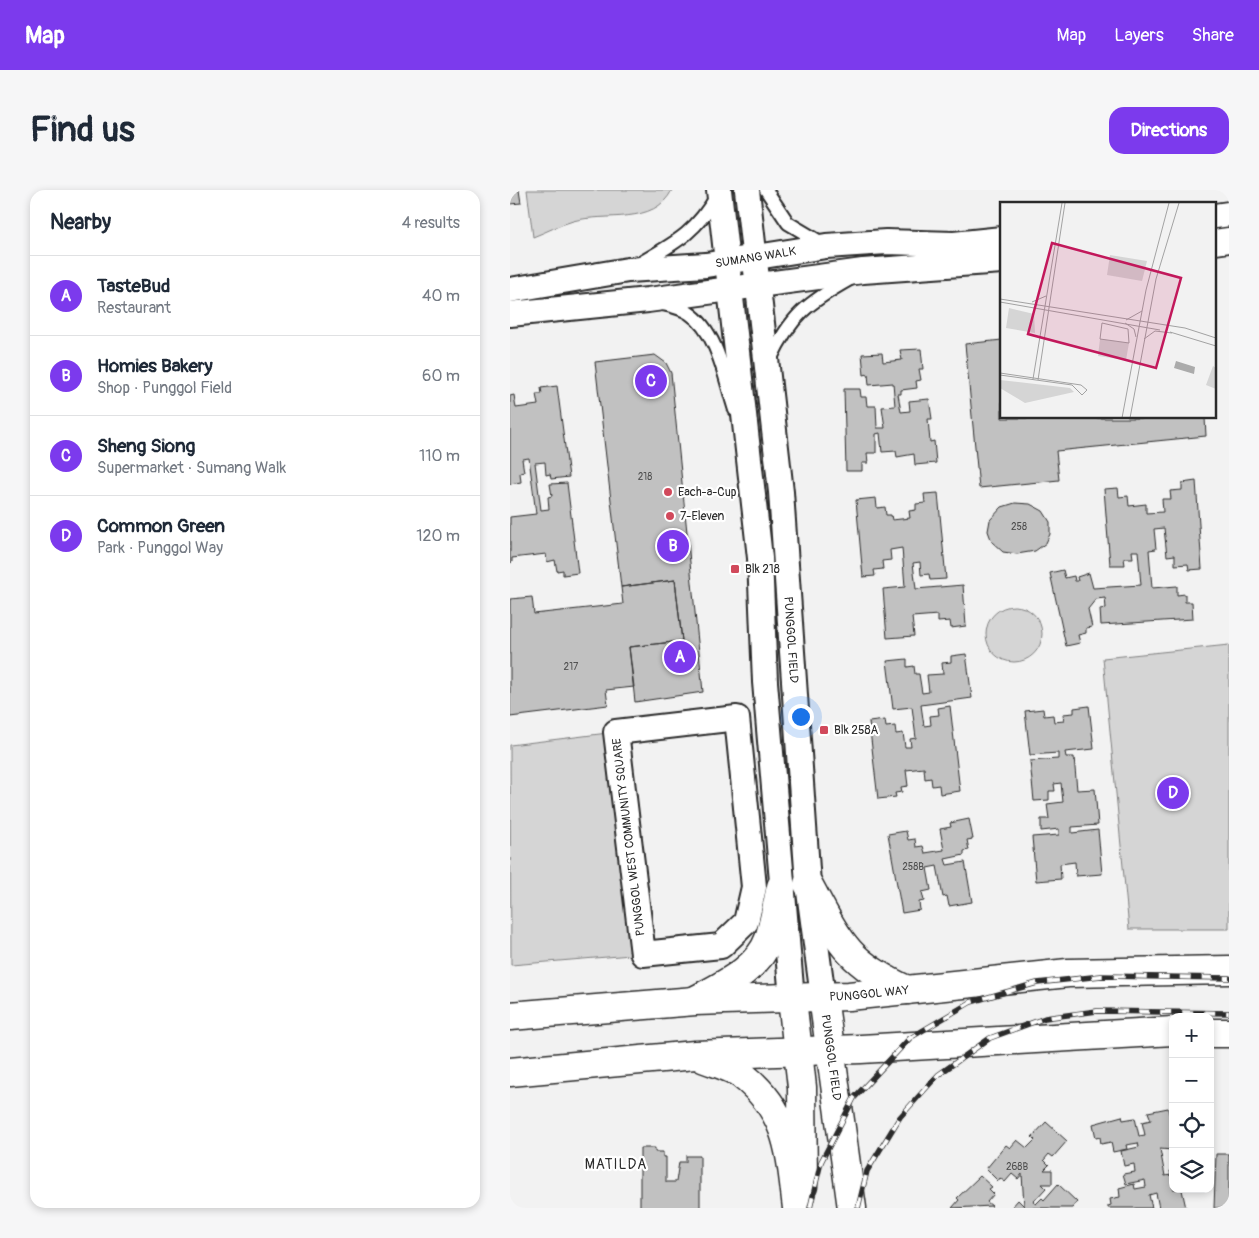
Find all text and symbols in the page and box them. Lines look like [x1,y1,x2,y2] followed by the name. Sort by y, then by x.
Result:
[25,21,65,50] text: Map
[1057,24,1086,47] text: Map
[1114,24,1164,47] text: Layers
[1192,24,1234,47] text: Share
[1109,107,1229,154] button: Directions
[30,108,135,152] text: Find us
[1000,202,1216,419] inset map
[50,209,111,236] text: Nearby
[402,213,460,233] text: 4 results
[714,243,797,271] street label: SUMANG WALK
[97,274,170,298] text: TasteBud
[61,286,71,306] text: A
[422,286,460,306] text: 40 m
[97,298,171,318] text: Restaurant
[97,354,213,378] text: Homies Bakery
[635,362,667,400] pin: C
[61,366,71,386] text: B
[422,366,460,386] text: 60 m
[97,378,232,398] text: Shop · Punggol Field
[97,434,195,458] text: Sheng Siong
[61,446,71,466] text: C
[419,446,460,466] text: 110 m
[97,458,286,478] text: Supermarket · Sumang Walk
[638,471,652,483] house number: 218
[678,485,737,500] place label: Each-a-Cup
[662,486,674,498] marker: Each-a-Cup
[680,509,725,524] place label: 7-Eleven
[664,510,676,522] marker: 7-Eleven
[97,514,225,538] text: Common Green
[1011,521,1027,533] house number: 258
[61,526,71,546] text: D
[416,526,460,546] text: 120 m
[657,527,689,565] pin: B
[97,538,223,558] text: Park · Punggol Way
[745,562,780,577] place label: Blk 218
[729,563,741,575] marker: Blk 218
[781,596,802,684] street label: PUNGGOL FIELD
[664,638,696,676] pin: A
[564,661,579,673] house number: 217
[788,704,814,730] your location
[834,723,879,738] place label: Blk 258A
[818,724,830,736] marker: Blk 258A
[609,737,649,937] street label: PUNGGOL WEST COMMUNITY SQUARE
[1157,774,1189,812] pin: D
[902,861,924,873] house number: 258B
[829,982,910,1004] street label: PUNGGOL WAY
[818,1013,845,1102] street label: PUNGGOL FIELD
[1169,1013,1214,1193] map controls
[1169,1013,1214,1058] button: +
[1169,1058,1214,1103] button: −
[1169,1103,1214,1148] button: locate
[1169,1148,1214,1193] button: layers
[585,1156,647,1173] district label: MATILDA
[1006,1161,1028,1173] house number: 268B

